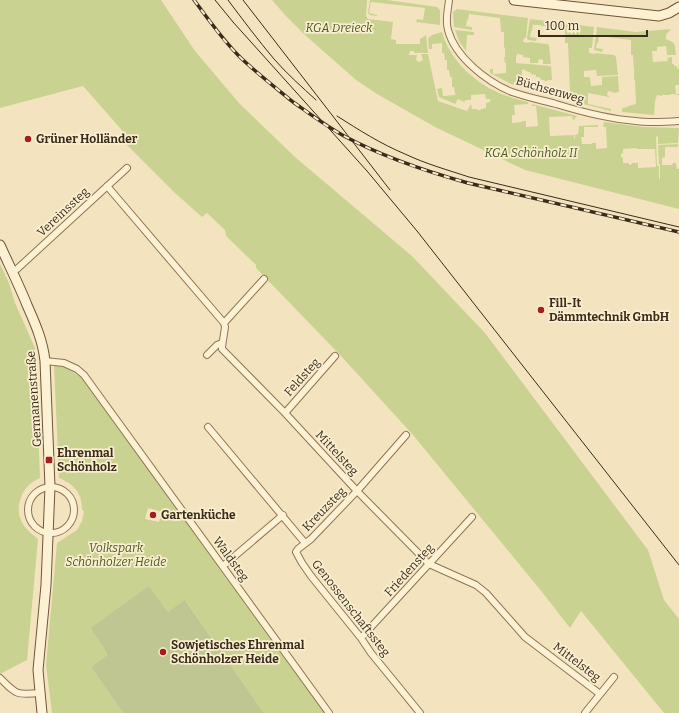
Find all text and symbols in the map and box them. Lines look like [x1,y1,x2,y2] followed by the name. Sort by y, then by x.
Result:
[539,12,647,38] scale bar
[545,19,580,33] text: 100 m
[306,21,373,35] park label: KGA Dreieck
[514,74,586,107] street label: Büchsenweg
[36,132,138,146] place label: Grüner Holländer
[23,134,33,144] marker: Grüner Holländer
[485,146,578,160] park label: KGA Schönholz II
[34,184,92,240] street label: Vereinssteg
[549,296,670,324] place label: Fill-It Dämmtechnik GmbH
[536,305,546,315] marker: Fill-It Dämmtechnik GmbH
[24,351,44,447] street label: Germanenstraße
[281,355,323,399] street label: Feldsteg
[313,428,361,478] street label: Mittelsteg
[57,446,117,474] place label: Ehrenmal Schönholz
[44,455,54,465] marker: Ehrenmal Schönholz
[299,484,349,534] street label: Kreuzsteg
[161,508,236,522] place label: Gartenküche
[148,510,158,520] marker: Gartenküche
[210,534,252,584] street label: Waldsteg
[382,540,437,599] street label: Friedensteg
[66,541,166,569] park label: Volkspark Schönholzer Heide
[309,557,393,659] street label: Genossenschaftssteg
[171,638,305,666] place label: Sowjetisches Ehrenmal Schönholzer Heide
[550,640,604,685] street label: Mittelsteg
[158,647,168,657] marker: Sowjetisches Ehrenmal Schönholzer Heide

